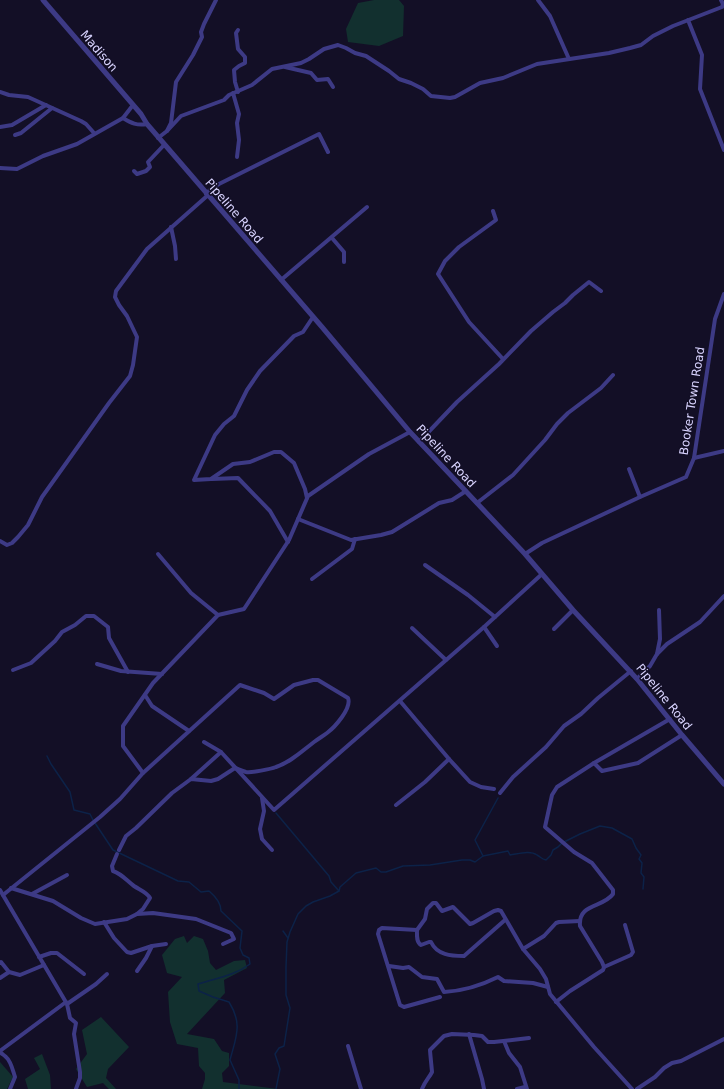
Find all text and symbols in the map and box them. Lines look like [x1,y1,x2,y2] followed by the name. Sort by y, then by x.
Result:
[77,28,121,74] street label: Madison
[202,176,266,246] street label: Pipeline Road
[677,346,707,456] street label: Booker Town Road
[413,422,479,490] street label: Pipeline Road
[633,661,695,733] street label: Pipeline Road

